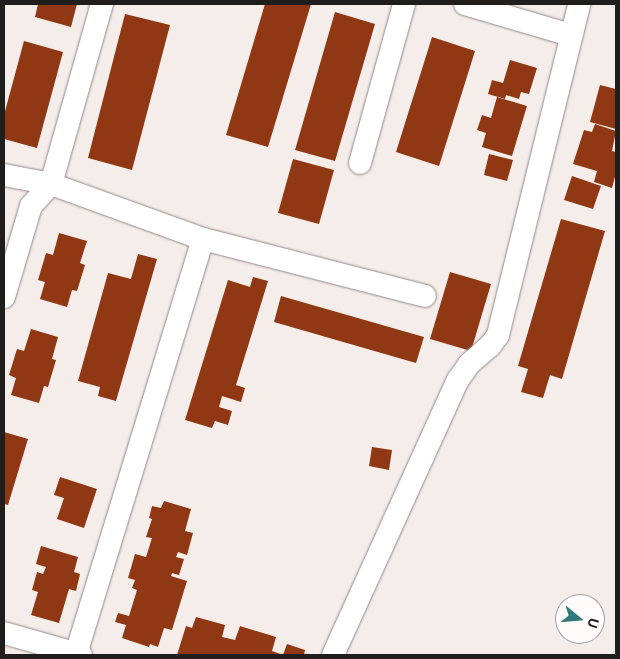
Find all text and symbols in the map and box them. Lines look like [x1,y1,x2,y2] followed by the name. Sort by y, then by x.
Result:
[555,594,605,644] north arrow
[584,616,602,630] text: U

